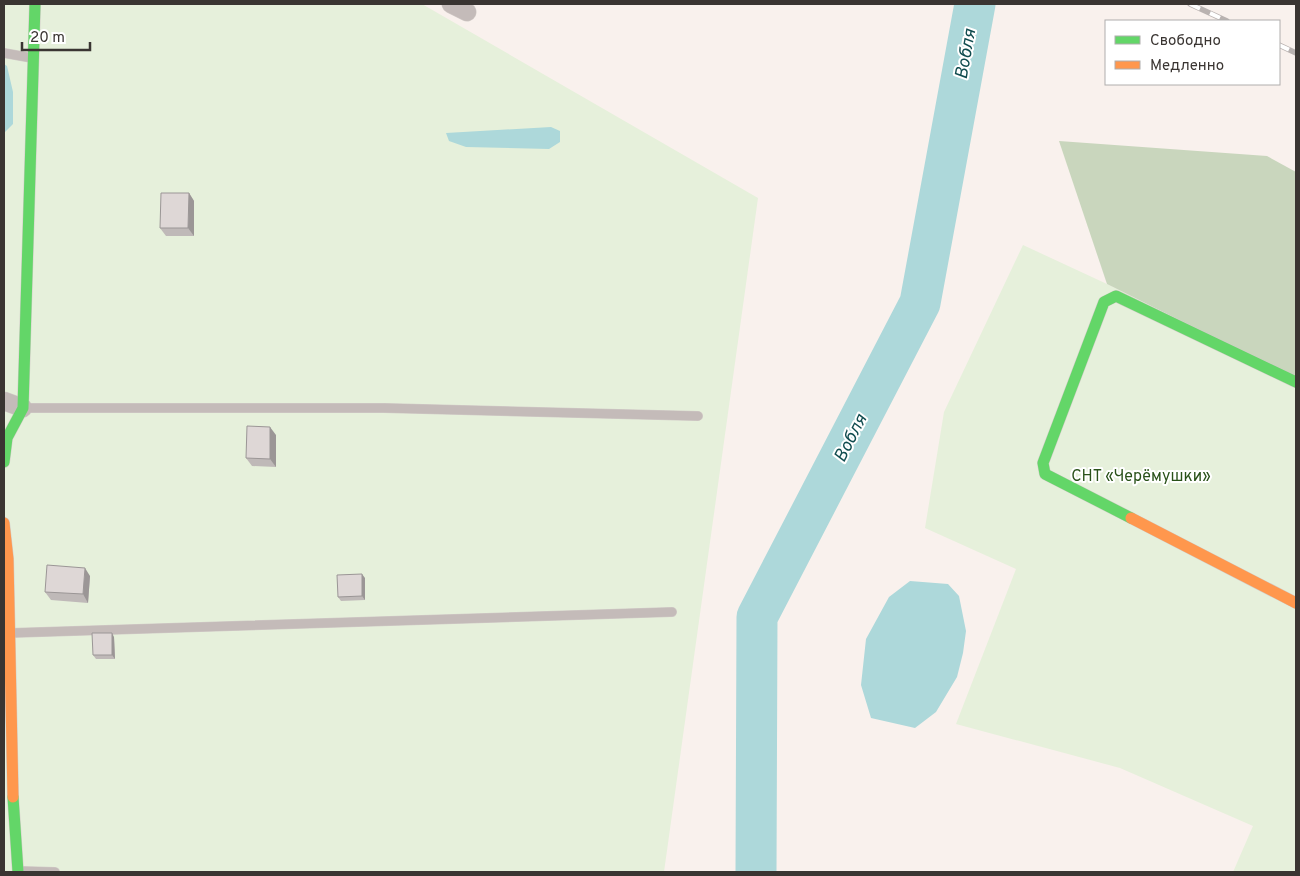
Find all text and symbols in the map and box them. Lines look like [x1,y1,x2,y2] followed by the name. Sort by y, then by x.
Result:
[22,20,90,52] scale bar
[1105,20,1280,85] legend
[951,27,982,81] water label: Вобля
[30,29,65,48] text: 20 m
[1150,32,1221,51] text: Свободно
[1150,57,1224,76] text: Медленно
[830,410,873,467] water label: Вобля
[1071,467,1211,487] park label: СНТ «Черёмушки»

